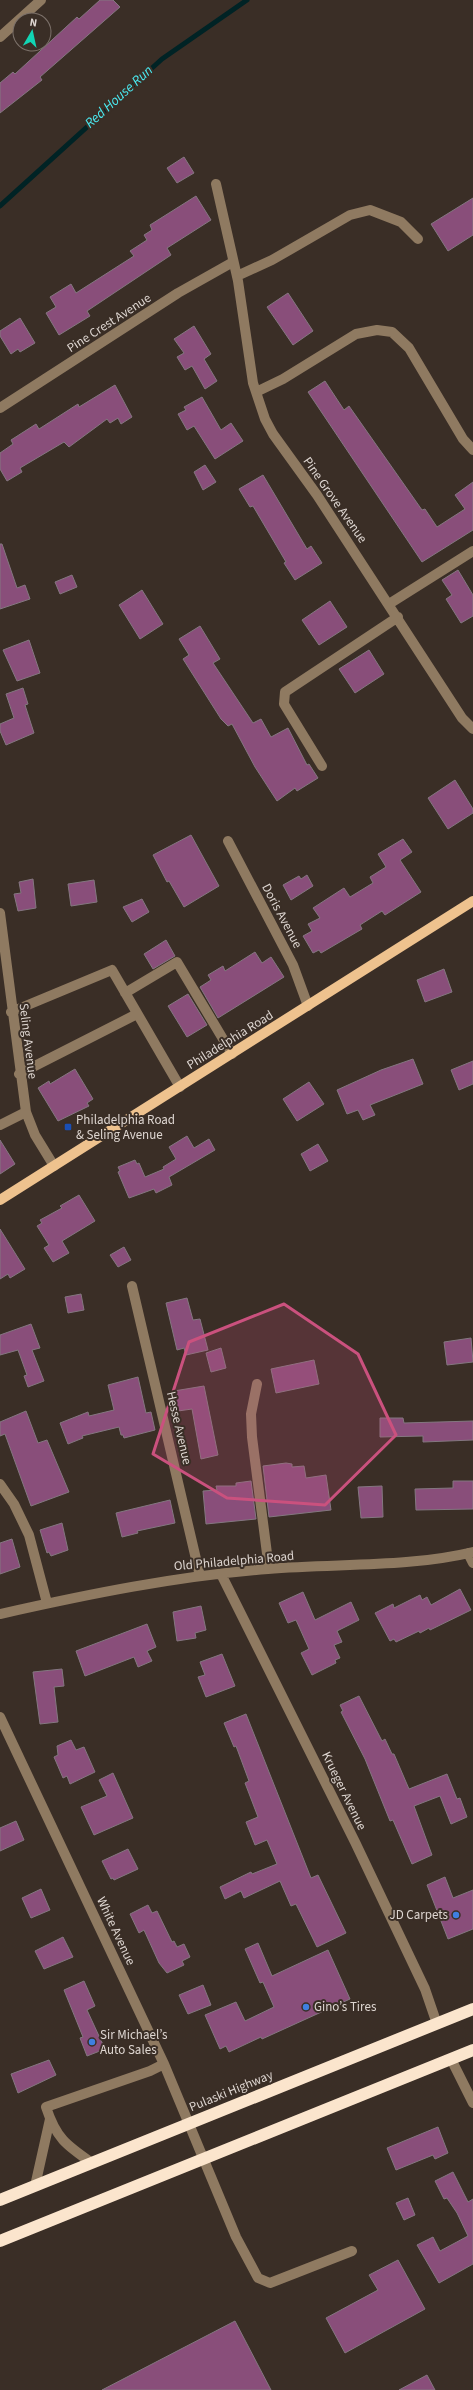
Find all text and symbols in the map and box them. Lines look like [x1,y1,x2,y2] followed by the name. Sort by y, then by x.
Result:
[12,12,52,52] north arrow
[29,15,38,31] text: N
[81,61,157,133] water label: Red House Run
[63,289,155,357] street label: Pine Crest Avenue
[299,453,371,547] street label: Pine Grove Avenue
[257,880,307,952] street label: Doris Avenue
[14,1002,42,1080] street label: Seling Avenue
[183,1006,277,1074] street label: Philadelphia Road
[76,1111,175,1144] place label: Philadelphia Road & Seling Avenue
[63,1122,73,1132] marker: Philadelphia Road & Seling Avenue
[162,1389,196,1467] street label: Hesse Avenue
[173,1547,295,1575] street label: Old Philadelphia Road
[317,1749,371,1833] street label: Krueger Avenue
[92,1894,140,1968] street label: White Avenue
[389,1906,449,1924] place label: JD Carpets
[451,1910,461,1920] marker: JD Carpets
[314,1998,377,2016] place label: Gino’s Tires
[301,2002,311,2012] marker: Gino’s Tires
[100,2026,168,2059] place label: Sir Michael’s Auto Sales
[87,2037,97,2047] marker: Sir Michael’s Auto Sales
[186,2066,276,2116] street label: Pulaski Highway

